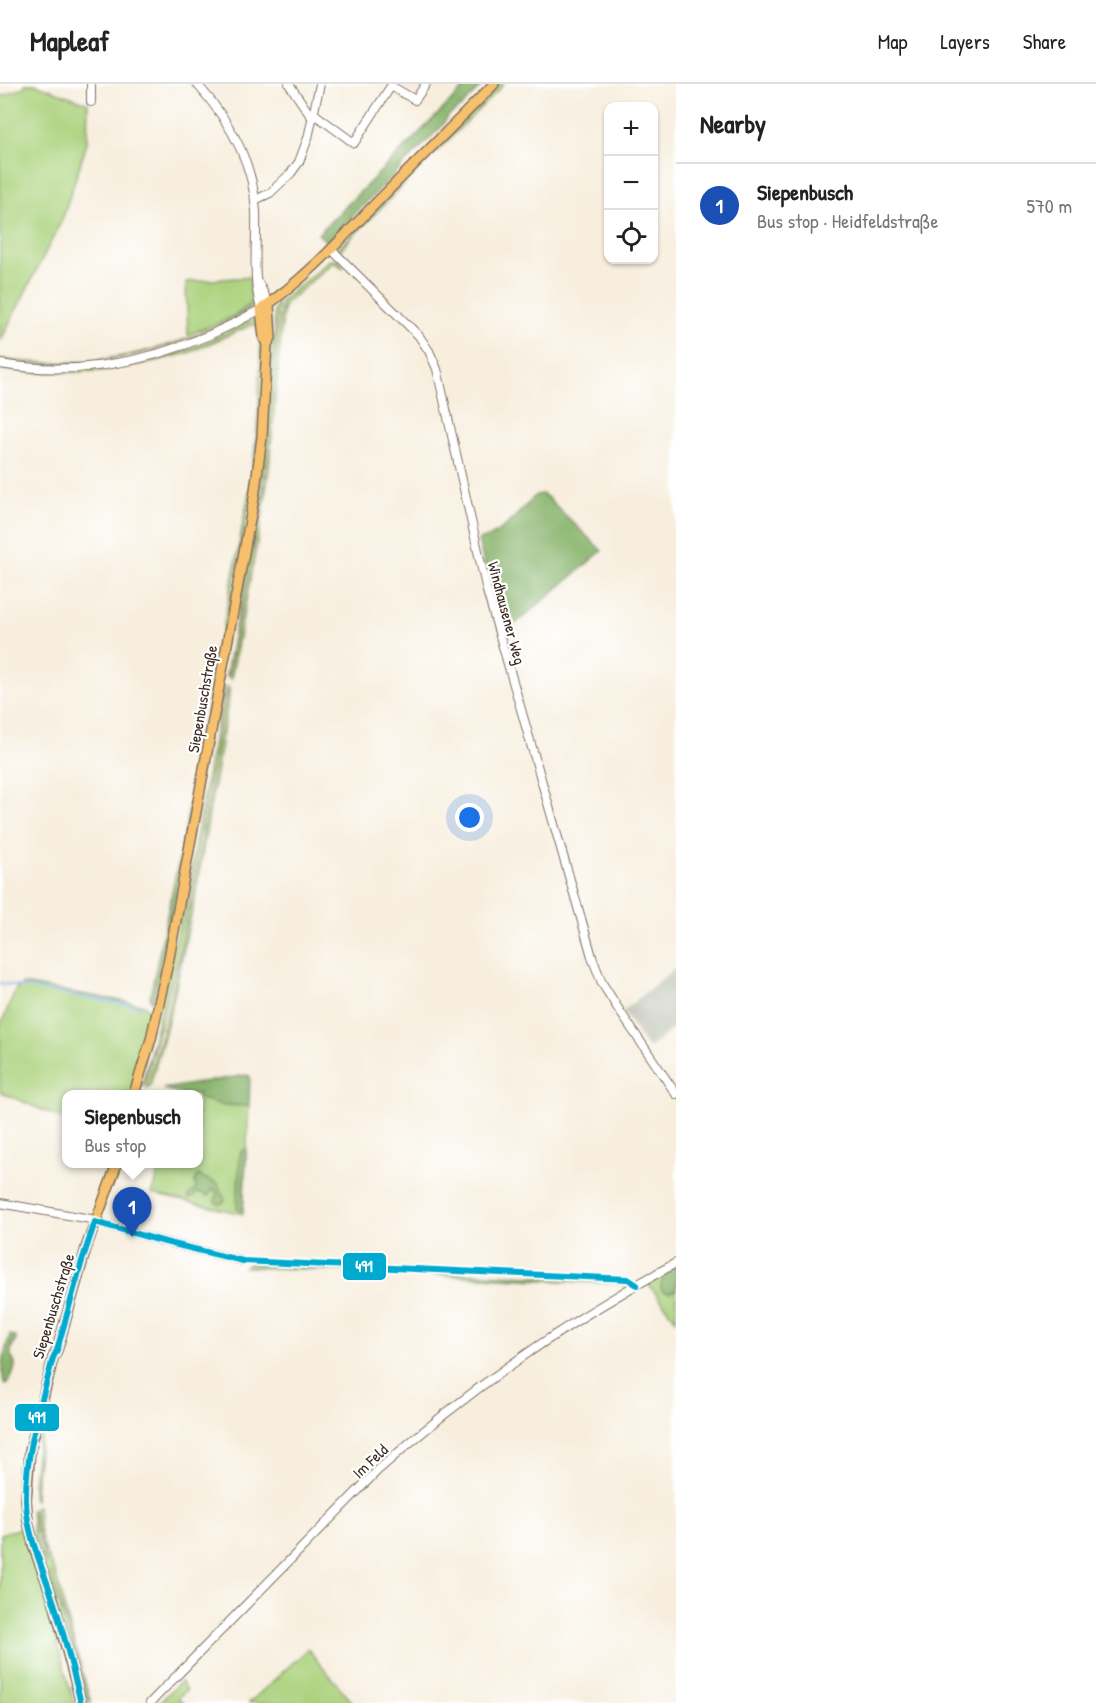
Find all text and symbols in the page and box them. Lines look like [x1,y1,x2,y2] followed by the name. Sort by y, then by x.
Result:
[30,22,109,60] text: Mapleaf
[878,27,907,56] text: Map
[940,27,990,56] text: Layers
[1023,27,1066,56] text: Share
[604,102,658,264] map controls
[604,102,658,156] button: +
[700,106,766,141] text: Nearby
[604,156,658,210] button: −
[757,177,853,207] text: Siepenbusch
[716,192,723,219] text: 1
[1026,192,1072,219] text: 570 m
[757,207,938,234] text: Bus stop · Heidfeldstraße
[604,210,658,264] button: locate
[483,559,531,667] street label: Windhausener Weg
[182,643,222,754] street label: Siepenbuschstraße
[455,803,484,832] your location
[62,1090,203,1168] popup
[84,1101,181,1131] text: Siepenbusch
[84,1131,146,1158] text: Bus stop
[112,1188,152,1237] pin: 1
[27,1250,80,1361] street label: Siepenbuschstraße
[342,1252,387,1281] line badge: 491
[355,1255,373,1277] text: 491
[14,1403,60,1432] line badge: 491
[28,1406,46,1428] text: 491
[347,1439,393,1483] street label: Im Feld

